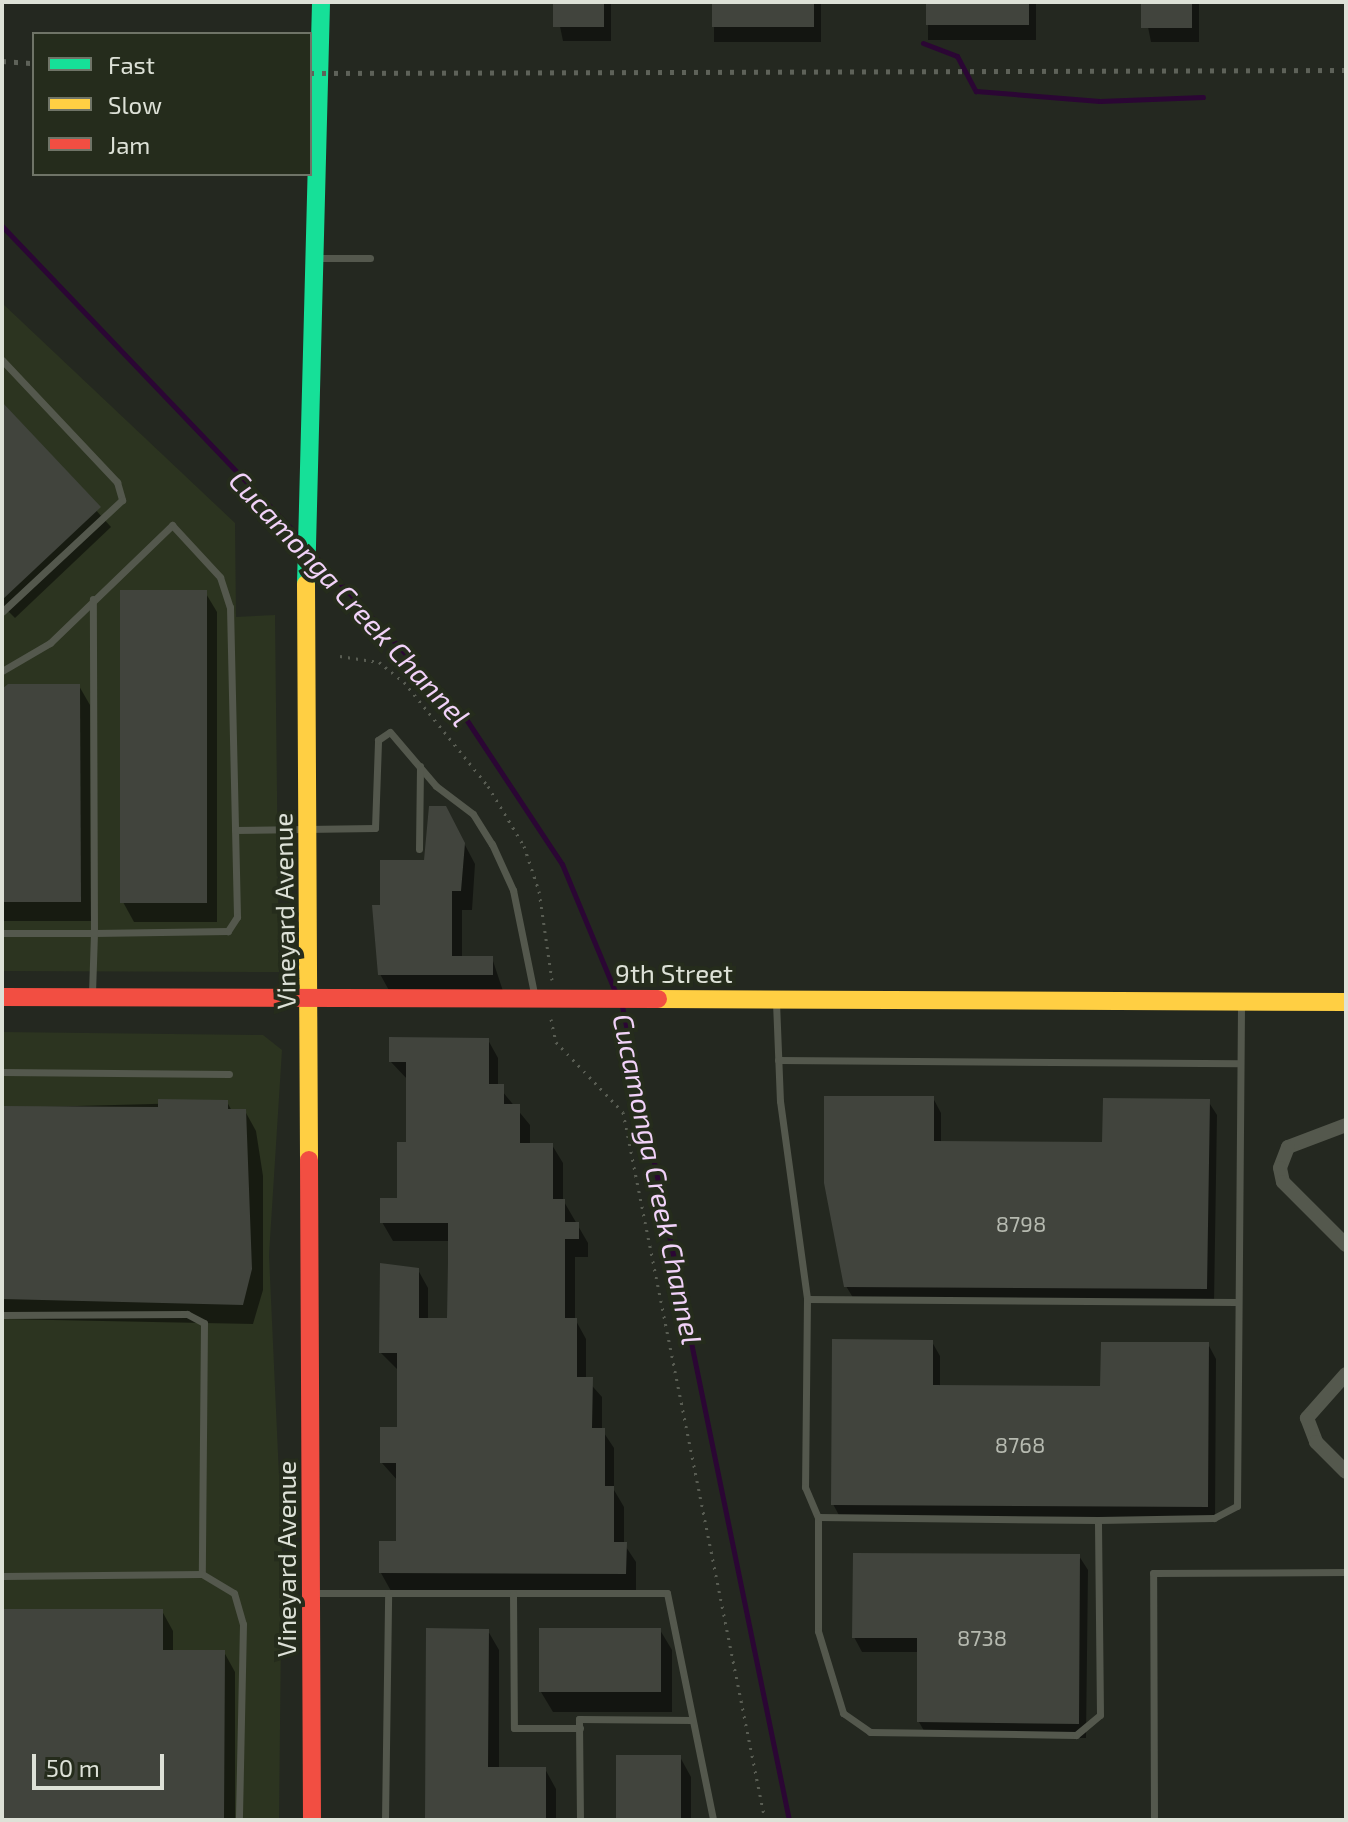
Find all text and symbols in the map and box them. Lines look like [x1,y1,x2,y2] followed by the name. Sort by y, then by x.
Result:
[32,32,312,176] legend
[108,50,155,79] text: Fast
[108,90,162,119] text: Slow
[108,130,150,159] text: Jam
[223,463,477,733] water label: Cucamonga Creek Channel
[267,812,301,1010] street label: Vineyard Avenue
[615,957,733,989] street label: 9th Street
[607,1011,709,1347] water label: Cucamonga Creek Channel
[996,1211,1046,1237] house number: 8798
[995,1432,1045,1458] house number: 8768
[270,1460,302,1658] street label: Vineyard Avenue
[957,1625,1007,1651] house number: 8738
[36,1738,168,1788] scale bar
[46,1753,100,1782] text: 50 m

